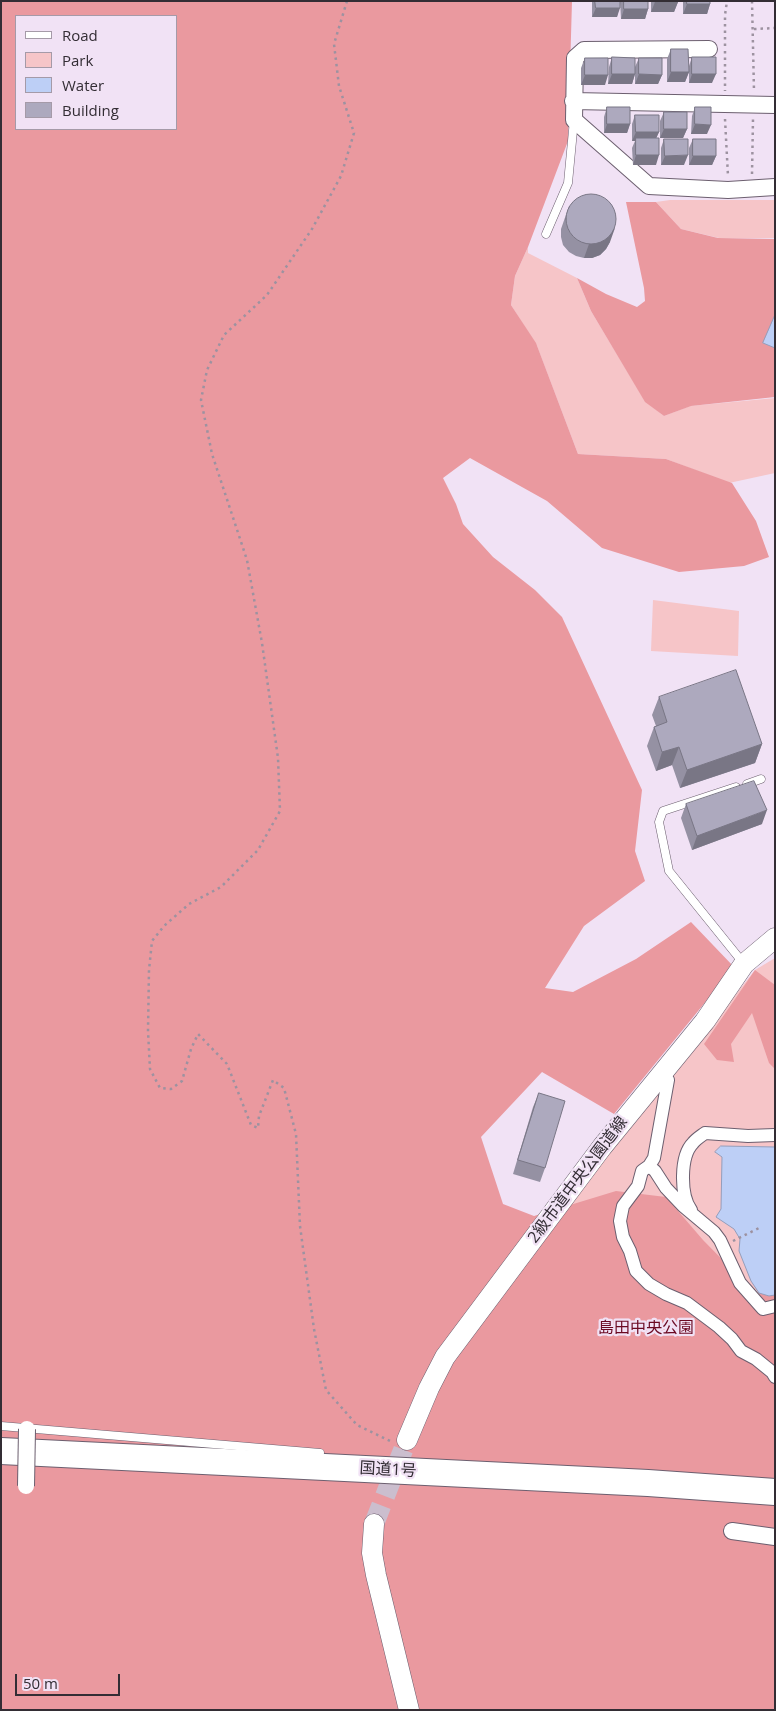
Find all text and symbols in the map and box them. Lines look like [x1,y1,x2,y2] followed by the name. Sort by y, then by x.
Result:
[15,15,178,130] legend
[62,25,98,45] text: Road
[62,50,93,70] text: Park
[62,75,104,95] text: Water
[62,100,119,120] text: Building
[524,1113,632,1247] street label: 2級市道中央公園道線
[598,1318,694,1338] park label: 島田中央公園
[359,1459,417,1481] street label: 国道1号
[18,1664,122,1696] scale bar
[23,1673,58,1693] text: 50 m

